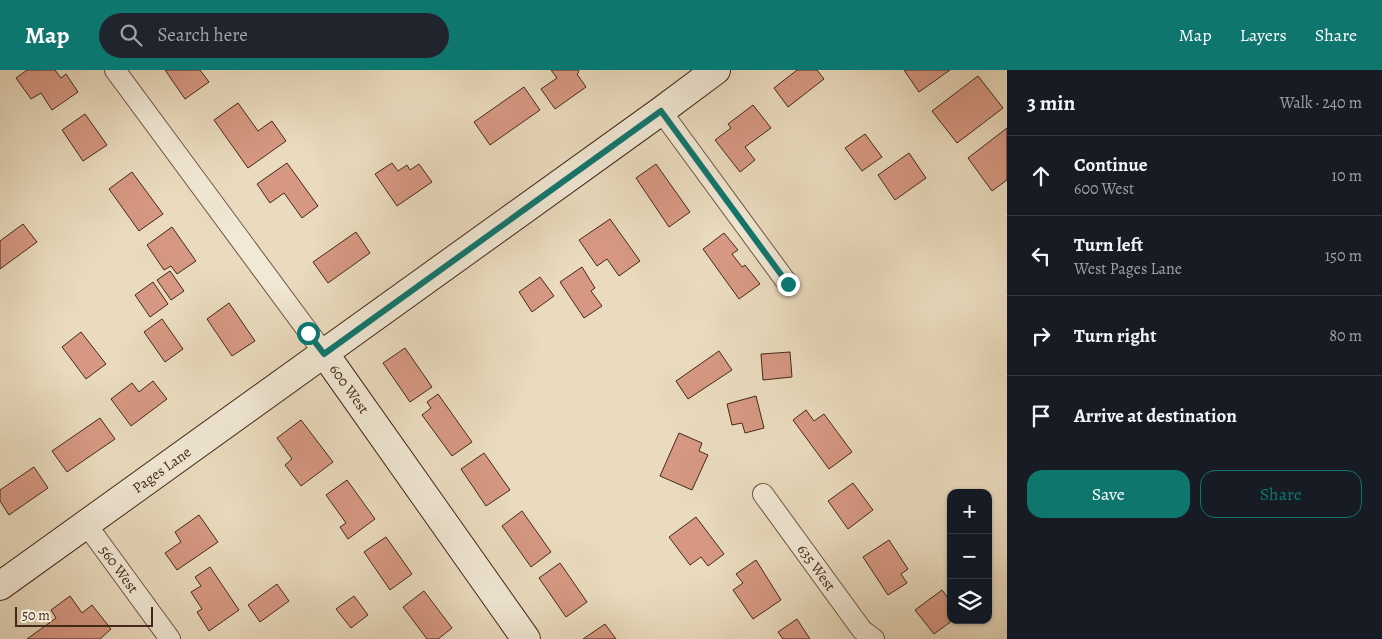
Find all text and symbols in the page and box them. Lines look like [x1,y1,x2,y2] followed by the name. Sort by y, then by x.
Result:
[99,13,449,58] search box
[25,19,69,51] text: Map
[117,21,145,49] icon: search
[157,22,248,48] text: Search here
[1179,23,1212,47] text: Map
[1240,23,1287,47] text: Layers
[1315,23,1357,47] text: Share
[1027,89,1075,117] text: 3 min
[1280,92,1362,114] text: Walk · 240 m
[1074,152,1148,178] text: Continue
[1027,162,1055,190] icon: ahead
[1332,165,1362,187] text: 10 m
[1074,178,1134,200] text: 600 West
[1074,232,1143,258] text: Turn left
[1027,242,1055,270] icon: left
[1325,245,1362,267] text: 150 m
[1074,258,1182,280] text: West Pages Lane
[777,273,800,296] route end
[297,322,320,345] route start
[1027,322,1055,350] icon: right
[1074,323,1156,349] text: Turn right
[1329,325,1362,347] text: 80 m
[325,360,374,418] street label: 600 West
[1027,402,1055,430] icon: arrive
[1074,403,1237,429] text: Arrive at destination
[128,442,195,498] street label: Pages Lane
[1027,470,1190,518] button: Save
[1200,470,1362,518] button: Share
[947,489,992,624] map controls
[947,489,992,534] button: +
[947,534,992,579] button: −
[793,540,840,595] street label: 635 West
[95,541,143,597] street label: 560 West
[947,579,992,624] button: layers
[15,604,152,627] scale bar
[22,606,50,625] text: 50 m

